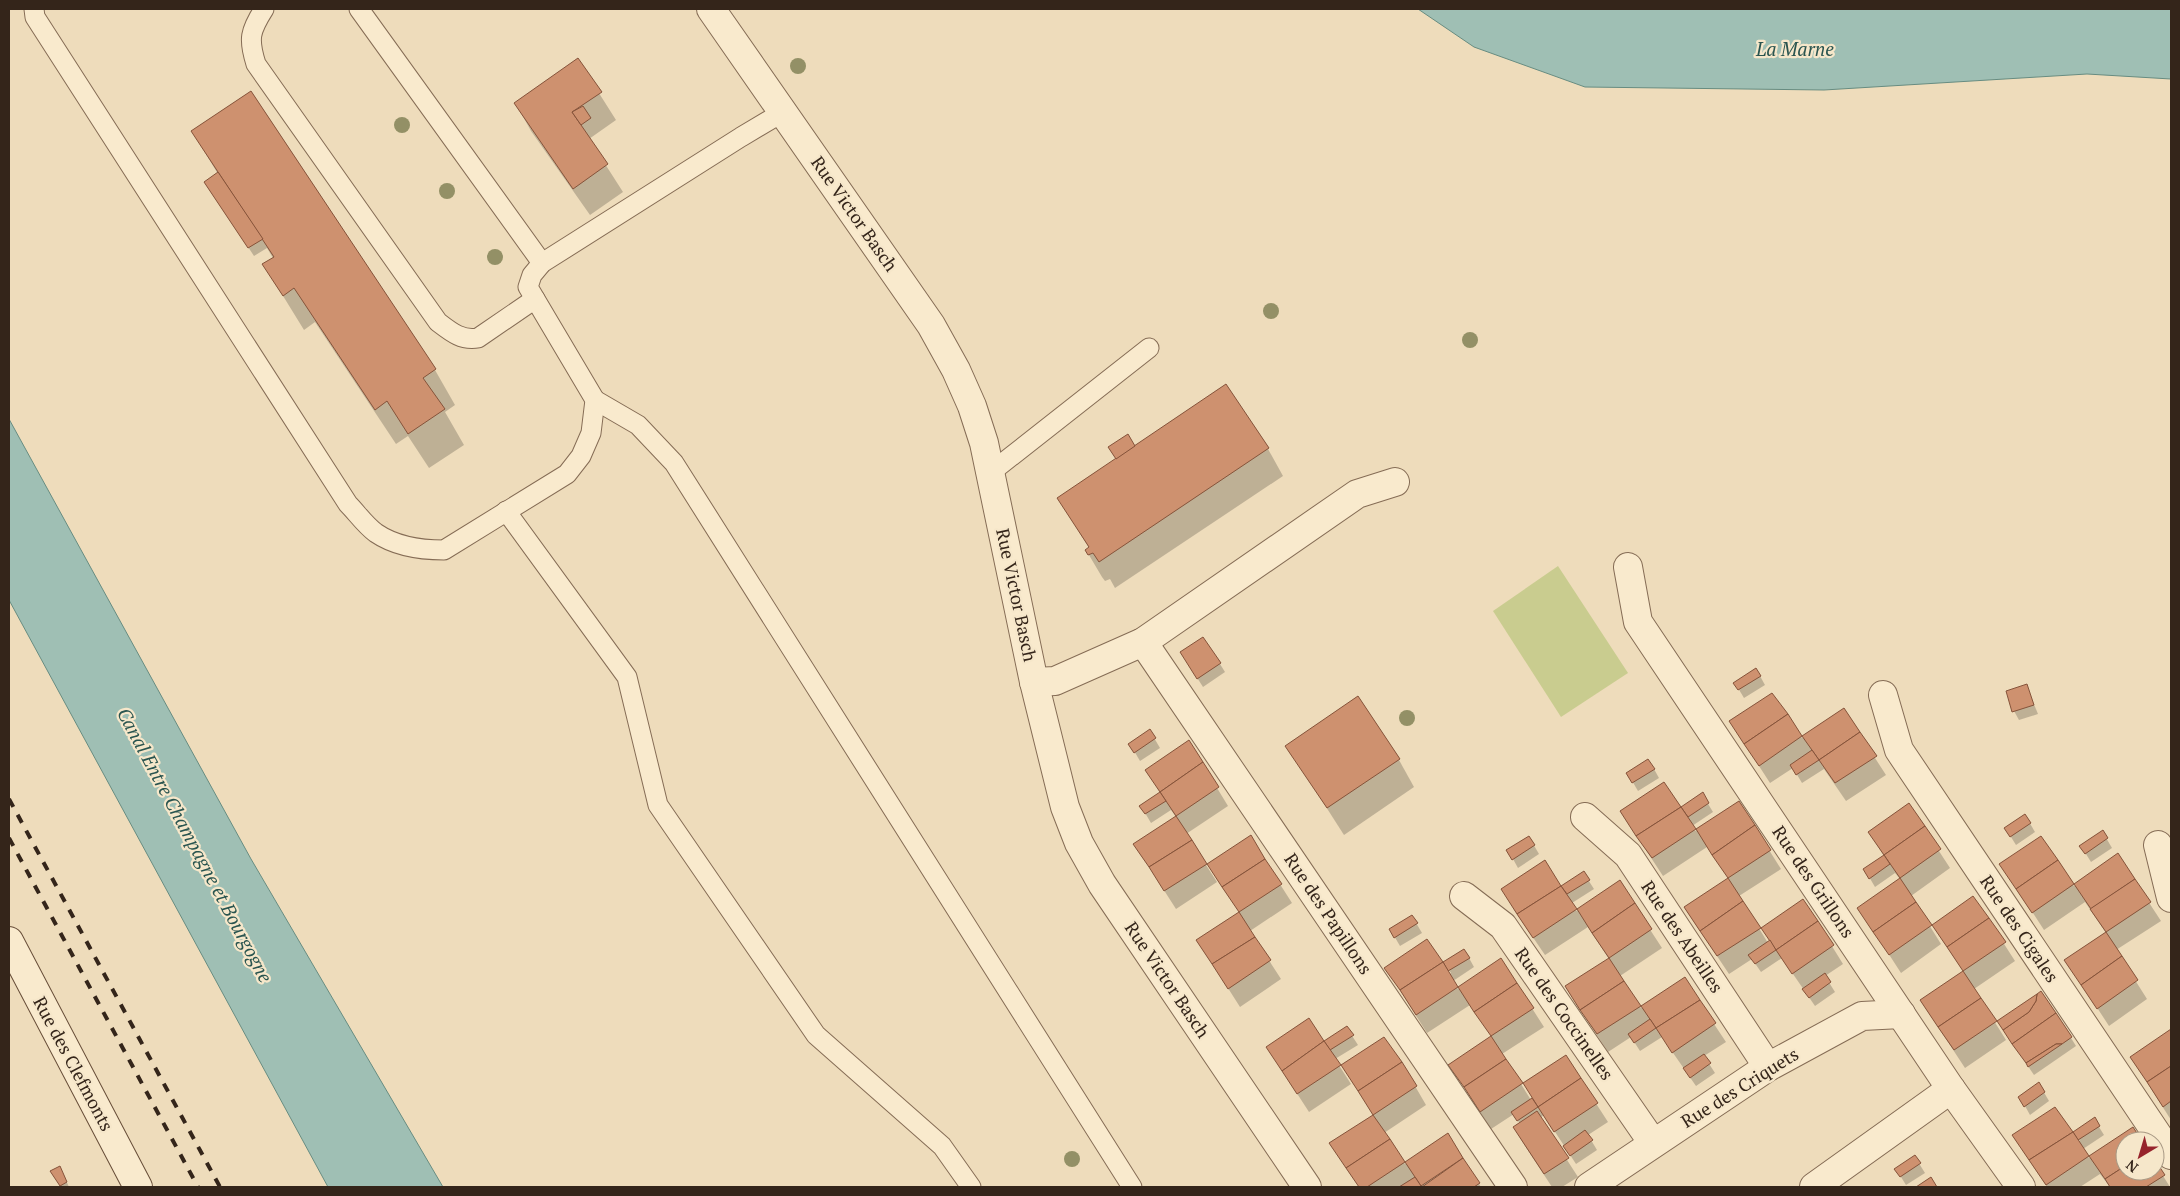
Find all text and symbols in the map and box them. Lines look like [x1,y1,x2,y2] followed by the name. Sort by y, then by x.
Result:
[1755,36,1834,61] water label: La Marne
[806,151,904,276] street label: Rue Victor Basch
[991,526,1043,664] street label: Rue Victor Basch
[112,703,279,987] water label: Canal Entre Champagne et Bourgogne
[1767,821,1860,942] street label: Rue des Grillons
[1279,848,1378,979] street label: Rue des Papillons
[1975,870,2065,987] street label: Rue des Cigales
[1636,876,1729,997] street label: Rue des Abeilles
[1120,917,1216,1043] street label: Rue Victor Basch
[1510,942,1620,1085] street label: Rue des Coccinelles
[28,992,120,1135] street label: Rue des Clefmonts
[1676,1041,1803,1133] street label: Rue des Criquets
[2115,1131,2165,1181] north arrow
[2121,1156,2142,1177] text: N

